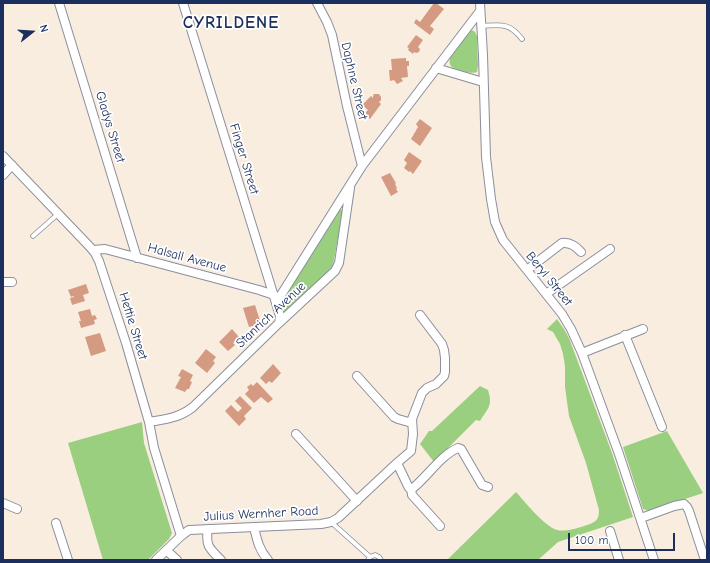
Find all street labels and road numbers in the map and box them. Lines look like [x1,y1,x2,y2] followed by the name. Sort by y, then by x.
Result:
[337,41,371,121] street label: Daphne Street
[92,89,128,165] street label: Gladys Street
[226,122,262,196] street label: Finger Street
[146,240,228,276] street label: Halsall Avenue
[522,249,576,309] street label: Beryl Street
[233,279,309,351] street label: Stanrich Avenue
[115,290,151,362] street label: Hettie Street
[203,503,319,525] street label: Julius Wernher Road

